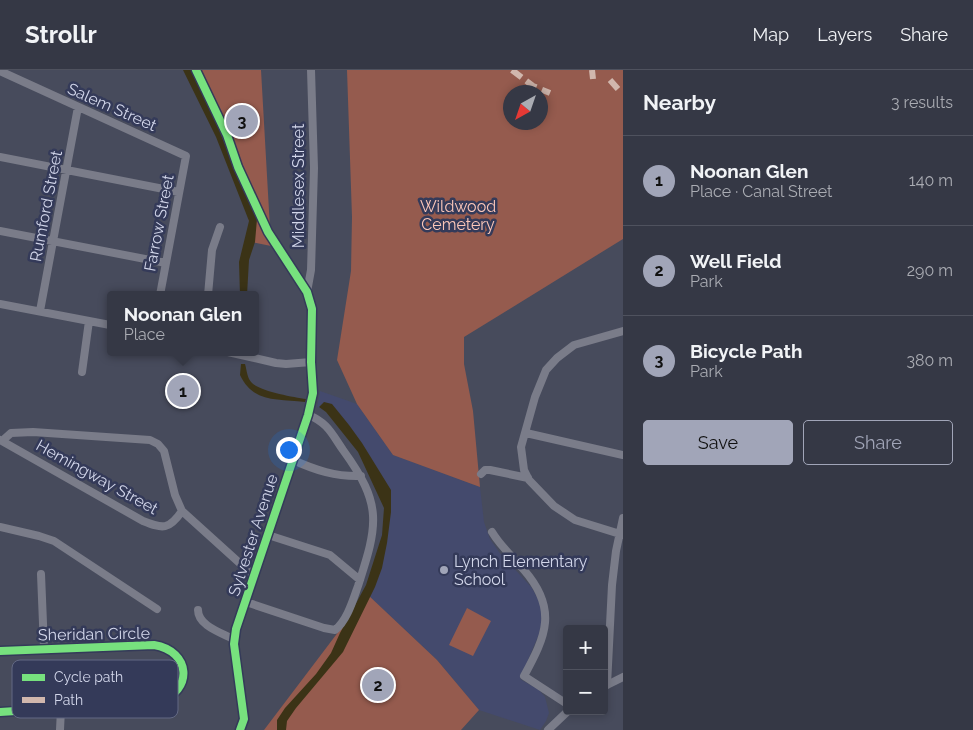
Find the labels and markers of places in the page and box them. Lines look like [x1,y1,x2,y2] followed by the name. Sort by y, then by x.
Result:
[226,102,258,140] pin: 3
[167,372,199,410] pin: 1
[454,552,588,589] place label: Lynch Elementary School
[438,564,450,576] marker: Lynch Elementary School
[362,666,394,704] pin: 2

